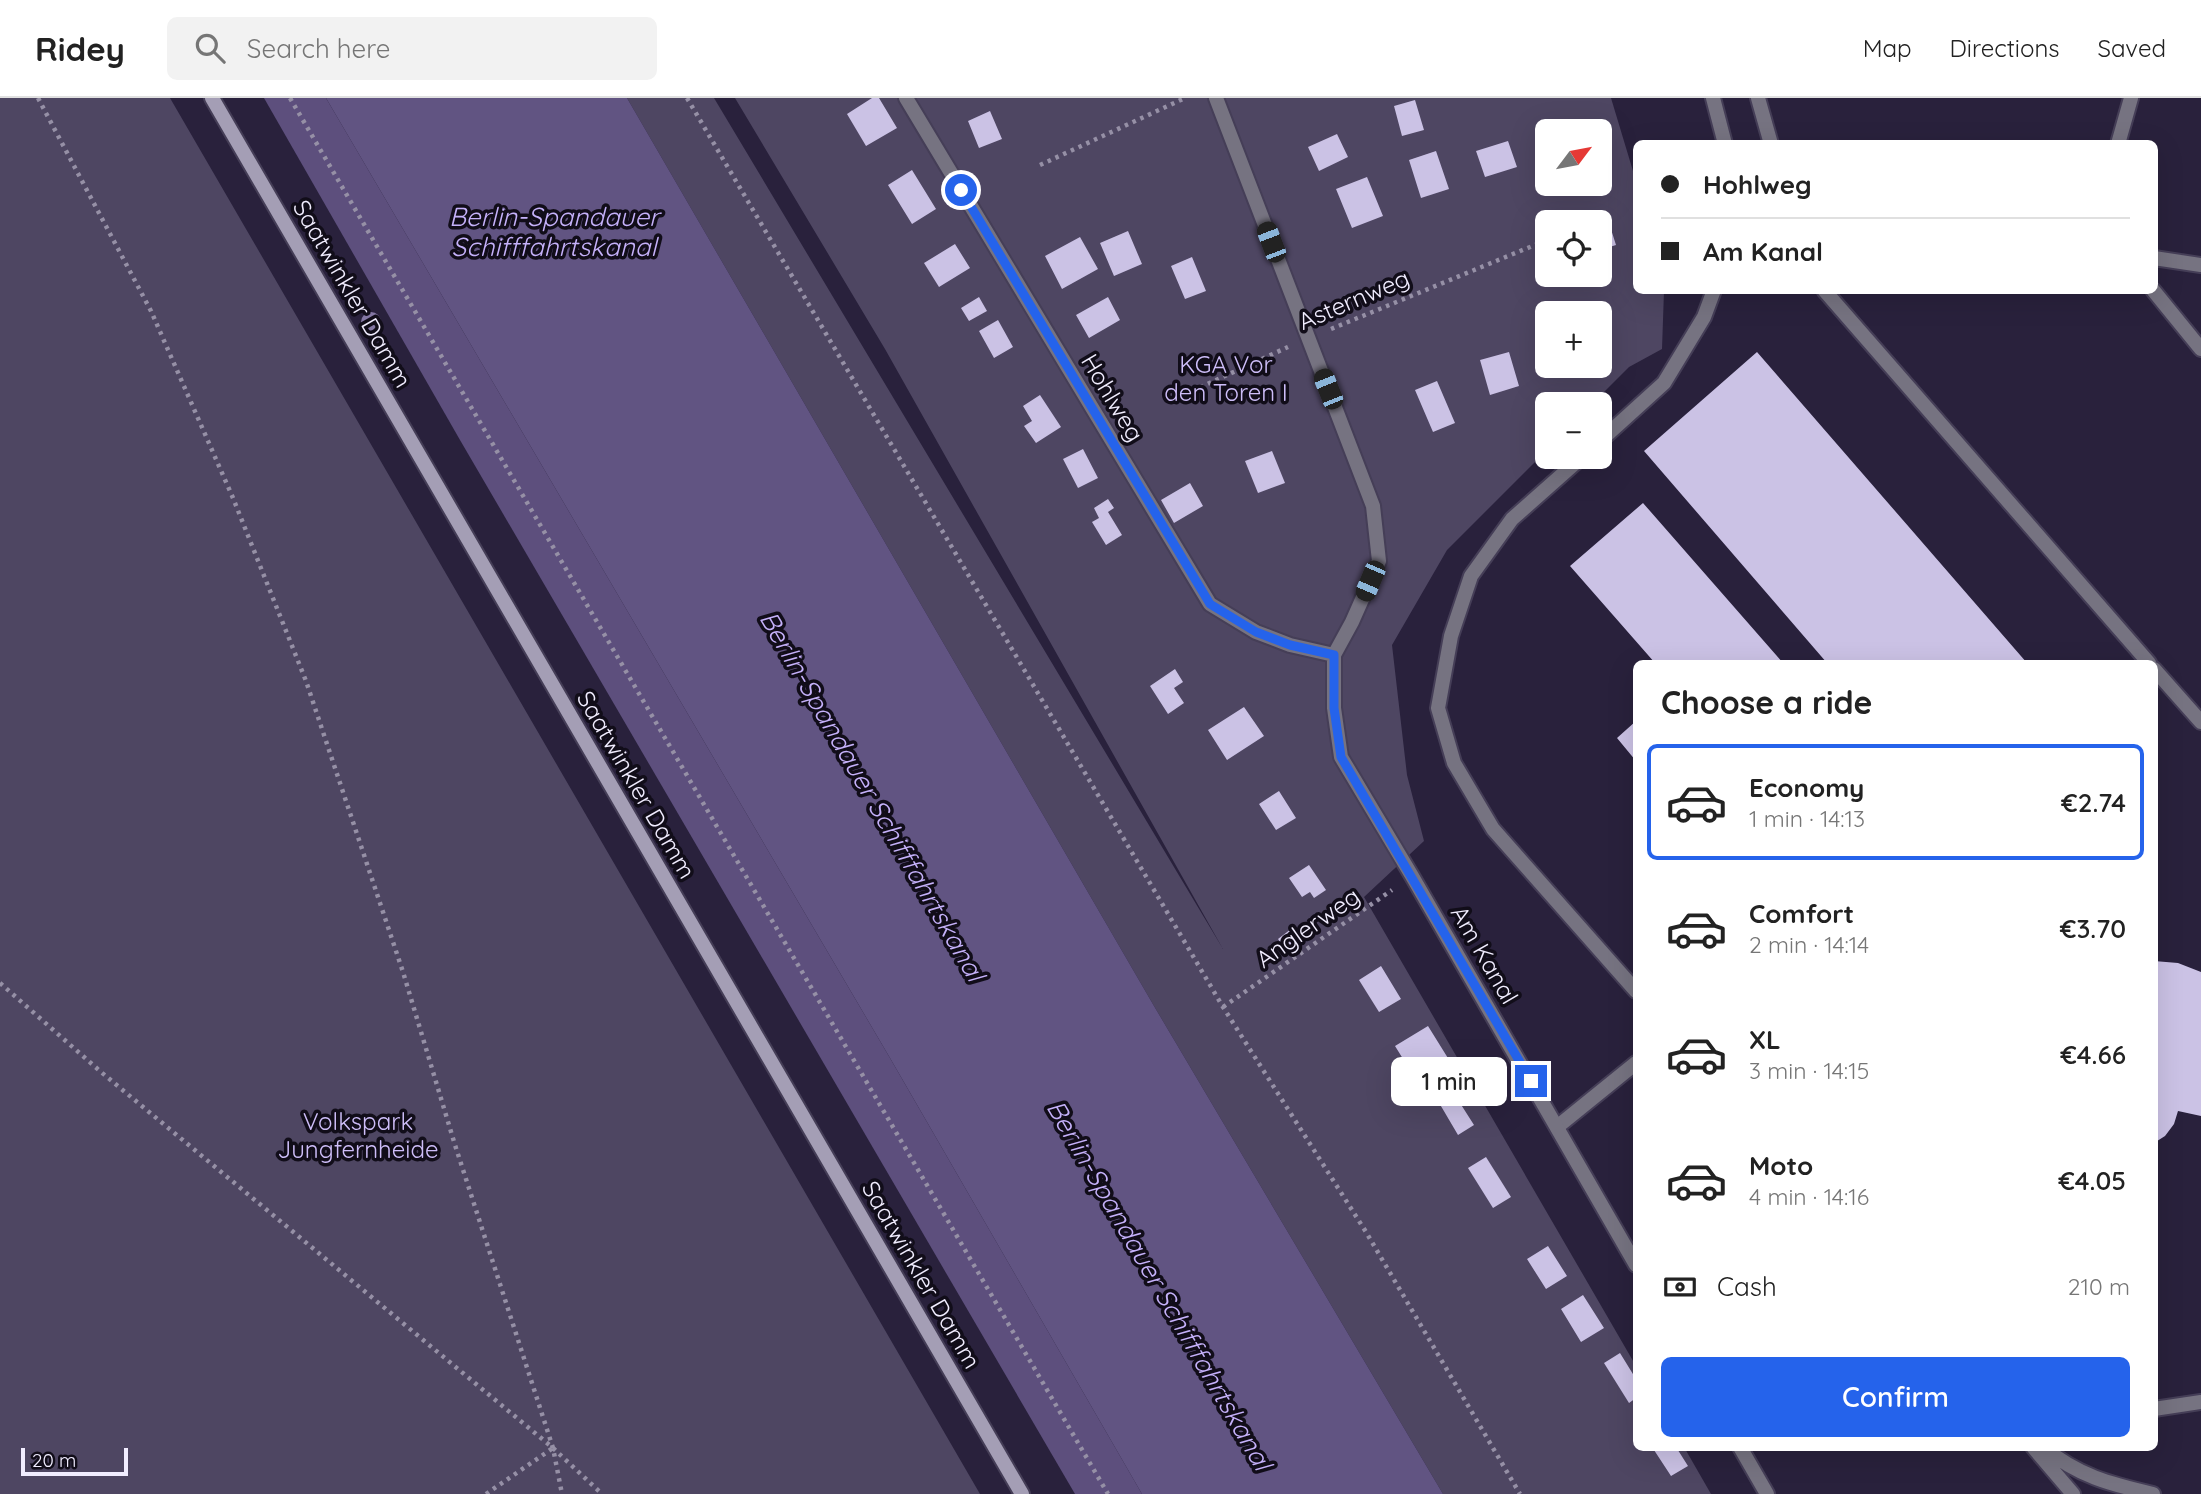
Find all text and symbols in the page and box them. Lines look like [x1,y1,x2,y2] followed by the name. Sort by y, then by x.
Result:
[167,17,657,80] search box
[35,28,125,69] text: Ridey
[191,29,229,67] icon: search
[247,32,390,65] text: Search here
[1863,33,1912,63] text: Map
[1950,33,2060,63] text: Directions
[2098,33,2166,63] text: Saved
[1535,119,1612,196] north arrow
[1535,119,1612,469] map controls
[1703,168,1812,201] text: Hohlweg
[945,174,977,206] route start
[287,194,419,393] street label: Saatwinkler Damm
[449,200,662,263] water label: Berlin-Spandauer Schifffahrtskanal
[1535,210,1612,287] button: locate
[1254,219,1289,265] car
[1703,235,1823,268] text: Am Kanal
[1293,262,1414,336] street label: Asternweg
[1535,301,1612,378] button: +
[1075,348,1151,447] street label: Hohlweg
[1164,349,1288,407] park label: KGA Vor den Toren I
[1311,366,1346,412] car
[1535,392,1612,469] button: −
[1353,558,1388,604] car
[753,605,994,989] water label: Berlin-Spandauer Schifffahrtskanal
[1661,682,1873,722] text: Choose a ride
[571,685,703,884] street label: Saatwinkler Damm
[1665,771,1728,834] icon: car
[1749,771,1864,804] text: Economy
[2061,786,2126,819] text: €2.74
[1749,804,1865,833] text: 1 min · 14:13
[1250,880,1365,974] street label: Anglerweg
[1665,897,1728,960] icon: car
[1749,897,1854,930] text: Comfort
[1445,900,1525,1009] street label: Am Kanal
[2060,912,2126,945] text: €3.70
[1749,930,1869,959] text: 2 min · 14:14
[1665,1023,1728,1086] icon: car
[1749,1023,1781,1056] text: XL
[2060,1038,2126,1071] text: €4.66
[1391,1056,1506,1105] callout: 1 min
[1749,1056,1869,1085] text: 3 min · 14:15
[1515,1065,1547,1097] route end
[1421,1067,1477,1096] text: 1 min
[1040,1094,1281,1478] water label: Berlin-Spandauer Schifffahrtskanal
[277,1106,439,1164] park label: Volkspark Jungfernheide
[1665,1149,1728,1212] icon: car
[1749,1149,1813,1182] text: Moto
[2058,1164,2126,1197] text: €4.05
[856,1175,988,1374] street label: Saatwinkler Damm
[1749,1182,1869,1211] text: 4 min · 14:16
[1661,1268,1699,1306] icon: cash
[1717,1270,1777,1303] text: Cash
[2068,1272,2130,1301] text: 210 m
[1661,1357,2130,1437] button: Confirm
[21,1445,128,1477] scale bar
[32,1448,76,1472] text: 20 m

